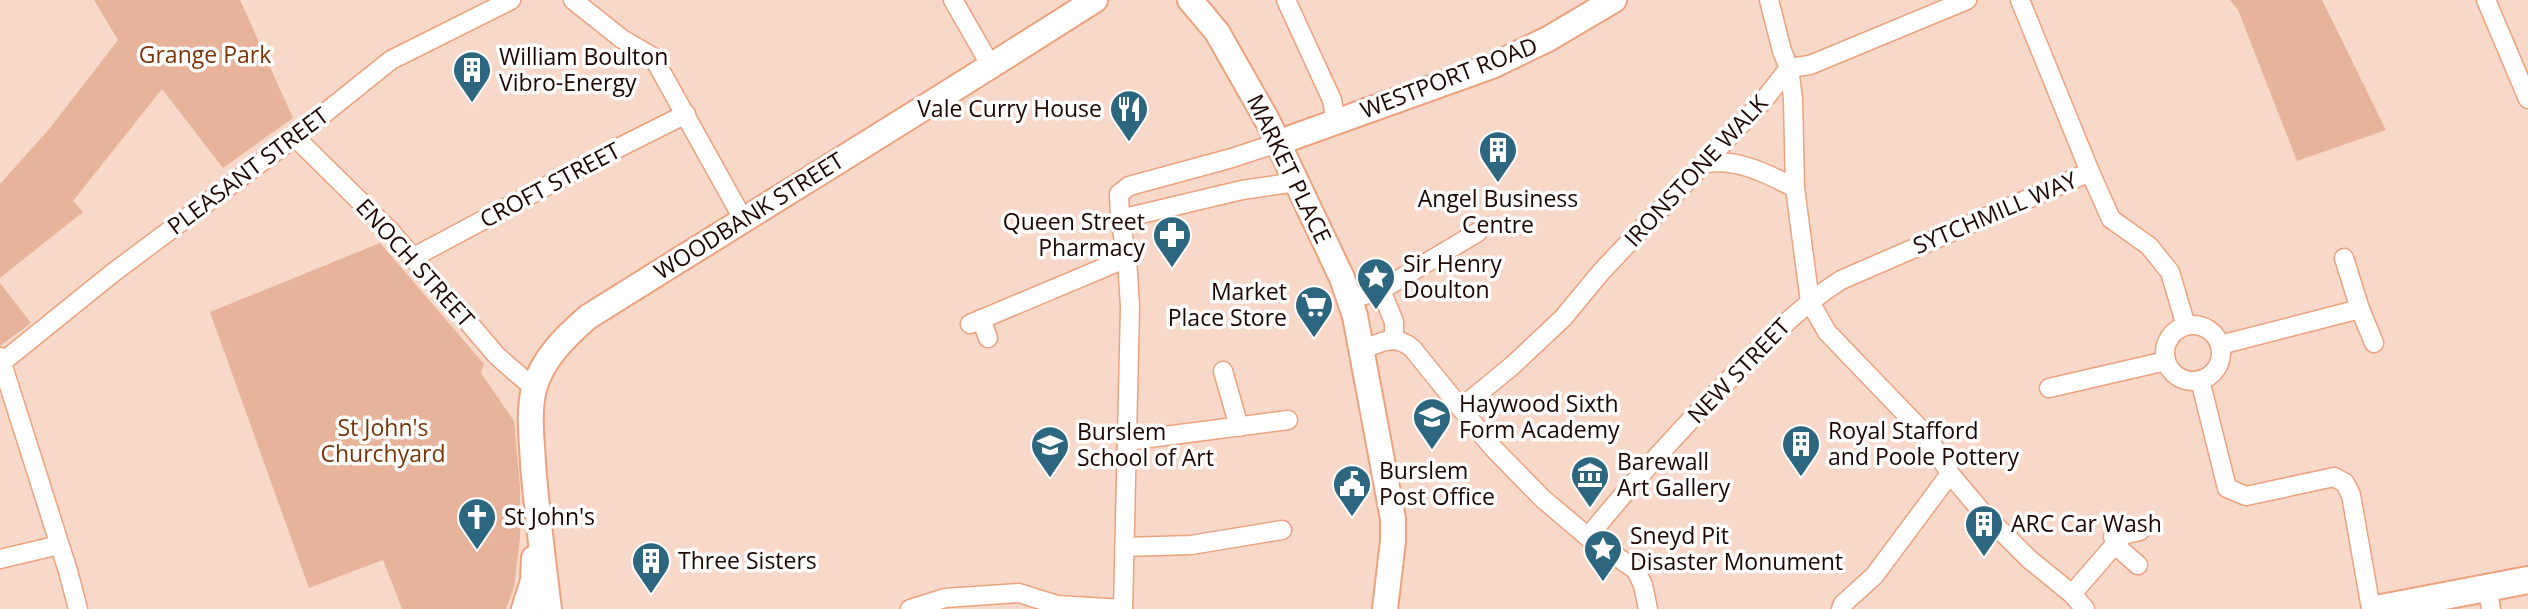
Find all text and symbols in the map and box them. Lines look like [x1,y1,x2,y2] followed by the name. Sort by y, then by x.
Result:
[1356,29,1542,126] street label: WESTPORT ROAD
[139,38,271,70] park label: Grange Park
[499,40,668,98] place label: William Boulton Vibro-Energy
[451,49,493,104] building icon: William Boulton Vibro-Energy
[1616,87,1775,253] street label: IRONSTONE WALK
[1108,88,1150,143] restaurant icon: Vale Curry House
[1240,88,1340,249] street label: MARKET PLACE
[917,92,1102,124] place label: Vale Curry House
[160,99,335,241] street label: PLEASANT STREET
[1477,129,1519,184] building icon: Angel Business Centre
[474,134,626,235] street label: CROFT STREET
[647,144,850,287] street label: WOODBANK STREET
[1908,163,2082,261] street label: SYTCHMILL WAY
[1418,182,1578,240] place label: Angel Business Centre
[349,191,482,334] street label: ENOCH STREET
[1003,205,1145,263] place label: Queen Street Pharmacy
[1151,214,1193,269] pharmacy icon: Queen Street Pharmacy
[1403,247,1502,305] place label: Sir Henry Doulton
[1355,256,1397,311] place icon: Sir Henry Doulton
[1168,275,1287,333] place label: Market Place Store
[1293,284,1335,339] supermarket icon: Market Place Store
[1680,310,1797,430] street label: NEW STREET
[1459,387,1620,445] place label: Haywood Sixth Form Academy
[1411,396,1453,451] school or university icon: Haywood Sixth Form Academy
[321,411,446,469] park label: St John's Churchyard
[1828,414,2020,472] place label: Royal Stafford and Poole Pottery
[1077,415,1214,473] place label: Burslem School of Art
[1780,423,1822,478] building icon: Royal Stafford and Poole Pottery
[1029,424,1071,479] school or university icon: Burslem School of Art
[1617,445,1731,503] place label: Barewall Art Gallery
[1379,454,1495,512] place label: Burslem Post Office
[1569,454,1611,509] museum icon: Barewall Art Gallery
[1331,463,1373,518] public building icon: Burslem Post Office
[456,496,498,551] church icon: St John's
[504,500,595,532] place label: St John's
[1963,503,2005,558] building icon: ARC Car Wash
[2011,507,2162,539] place label: ARC Car Wash
[1630,519,1843,577] place label: Sneyd Pit Disaster Monument
[1582,528,1624,583] place icon: Sneyd Pit Disaster Monument
[630,540,672,595] building icon: Three Sisters
[678,544,817,576] place label: Three Sisters

